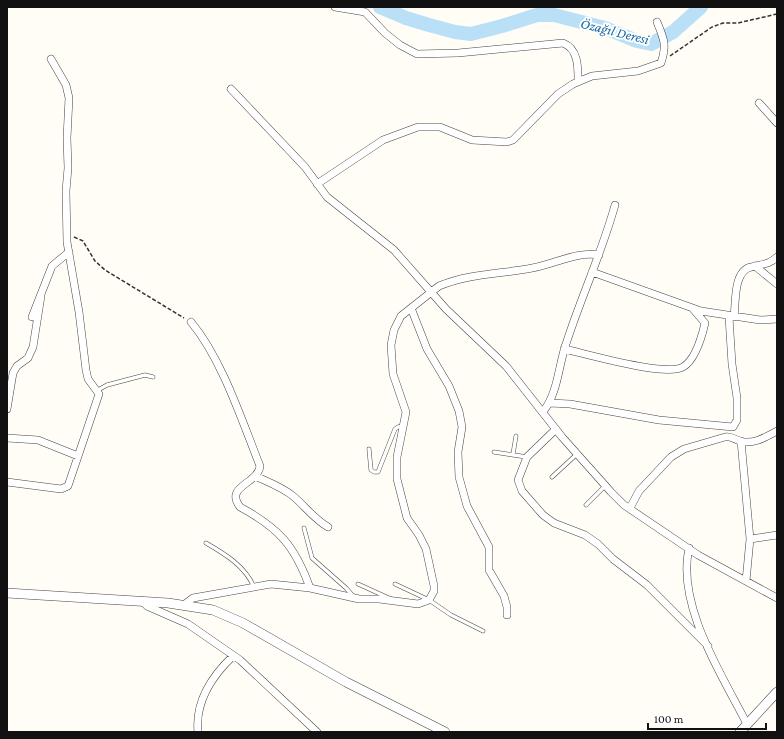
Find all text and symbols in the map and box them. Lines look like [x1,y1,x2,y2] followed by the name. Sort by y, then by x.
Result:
[579,15,651,47] water label: Özağıl Deresi
[648,705,766,731] scale bar
[654,712,684,726] text: 100 m

